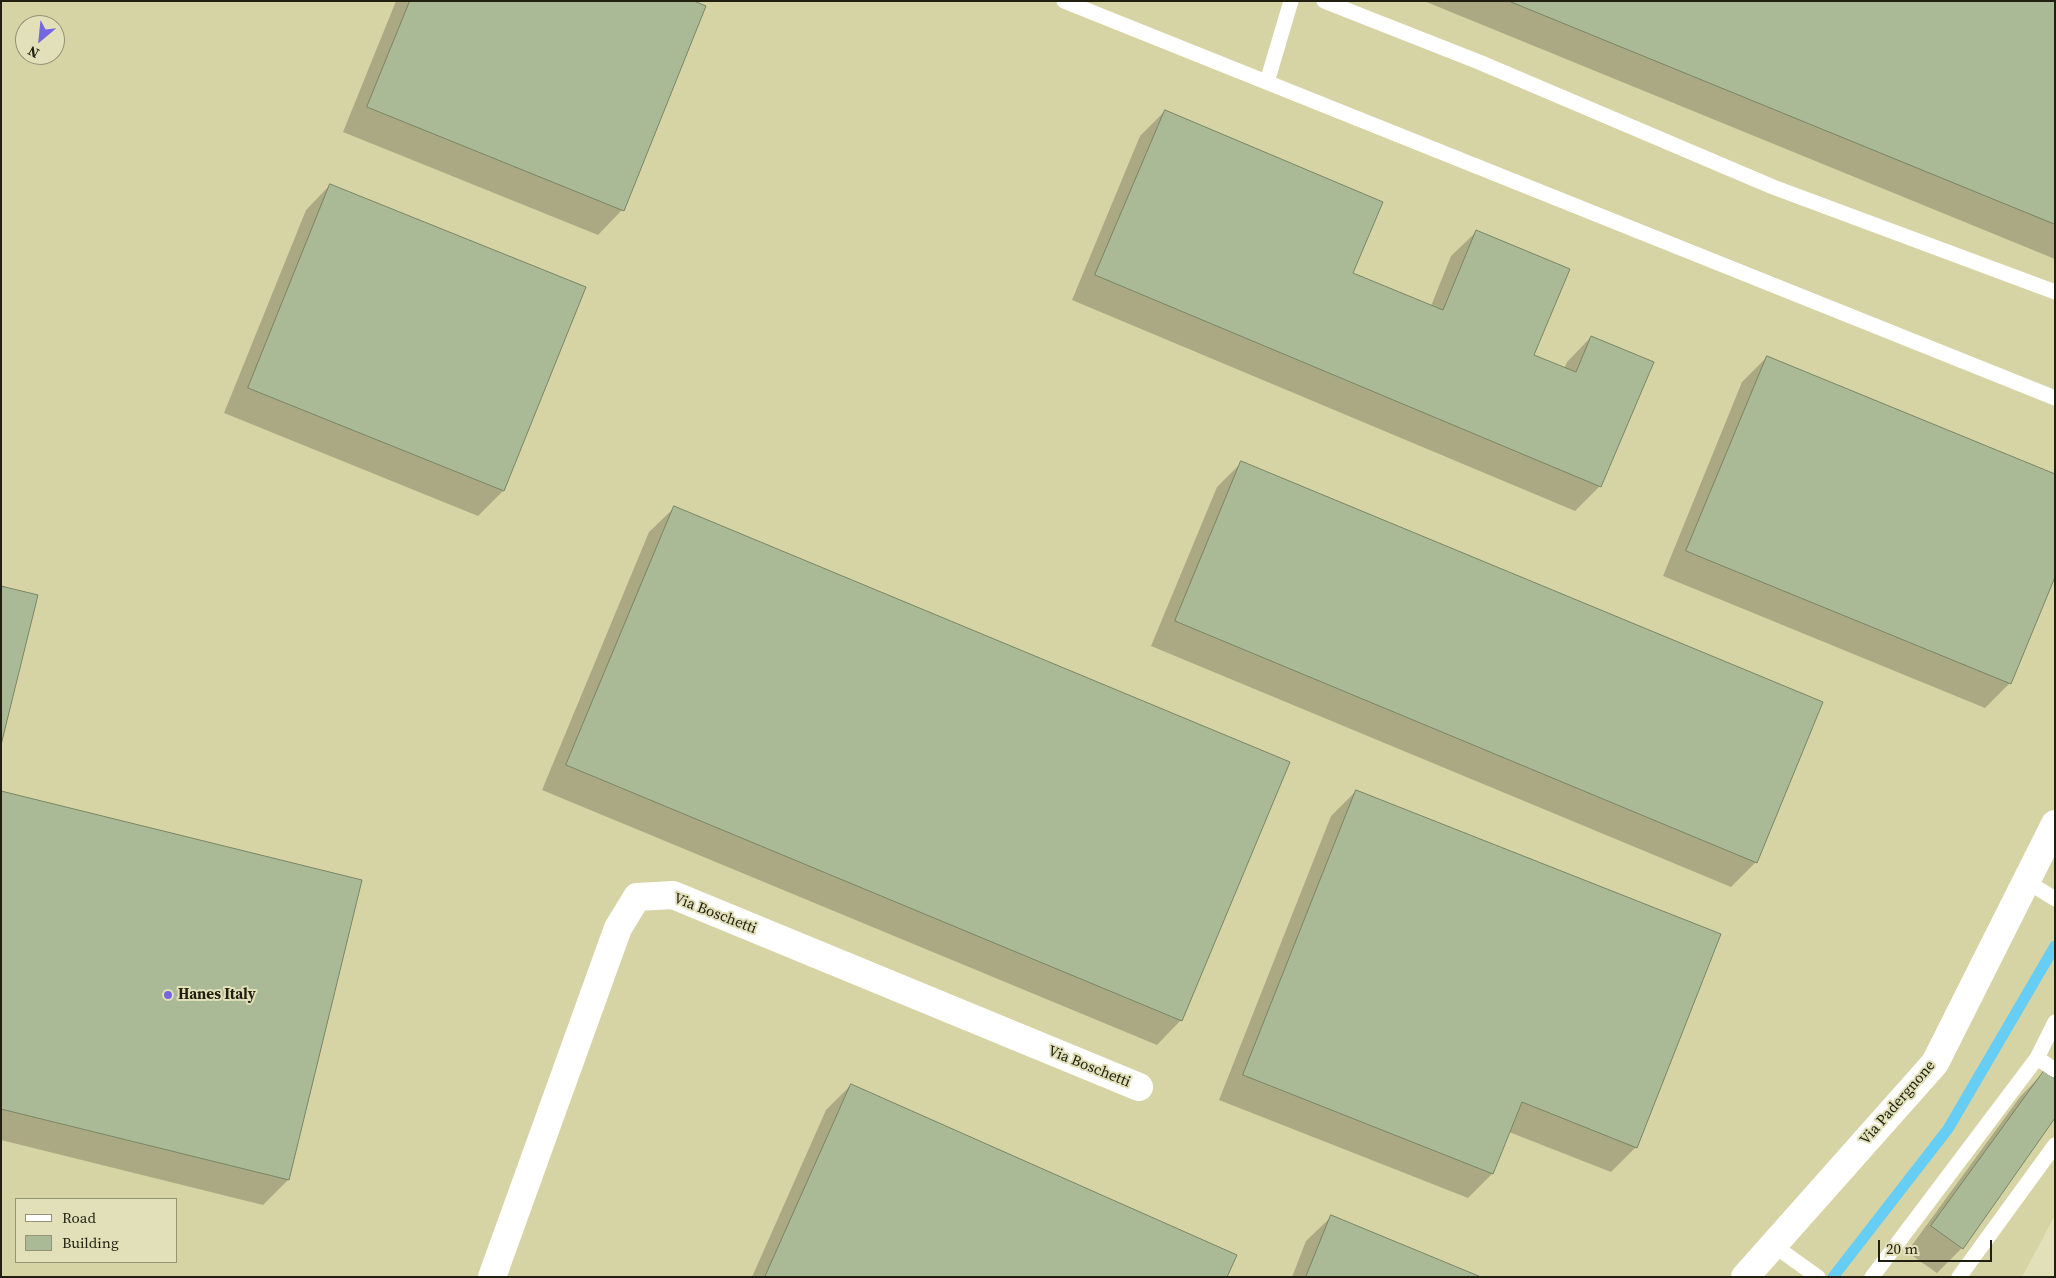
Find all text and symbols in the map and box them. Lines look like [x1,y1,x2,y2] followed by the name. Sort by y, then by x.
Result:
[15,15,65,65] north arrow
[24,41,43,64] text: N
[671,890,759,938] street label: Via Boschetti
[178,986,256,1004] place label: Hanes Italy
[162,989,174,1001] marker: Hanes Italy
[1045,1042,1133,1092] street label: Via Boschetti
[1856,1057,1940,1149] street label: Via Padergnone
[15,1198,178,1263] legend
[62,1207,96,1228] text: Road
[1881,1230,1995,1262] scale bar
[62,1232,119,1253] text: Building
[1886,1238,1918,1259] text: 20 m

